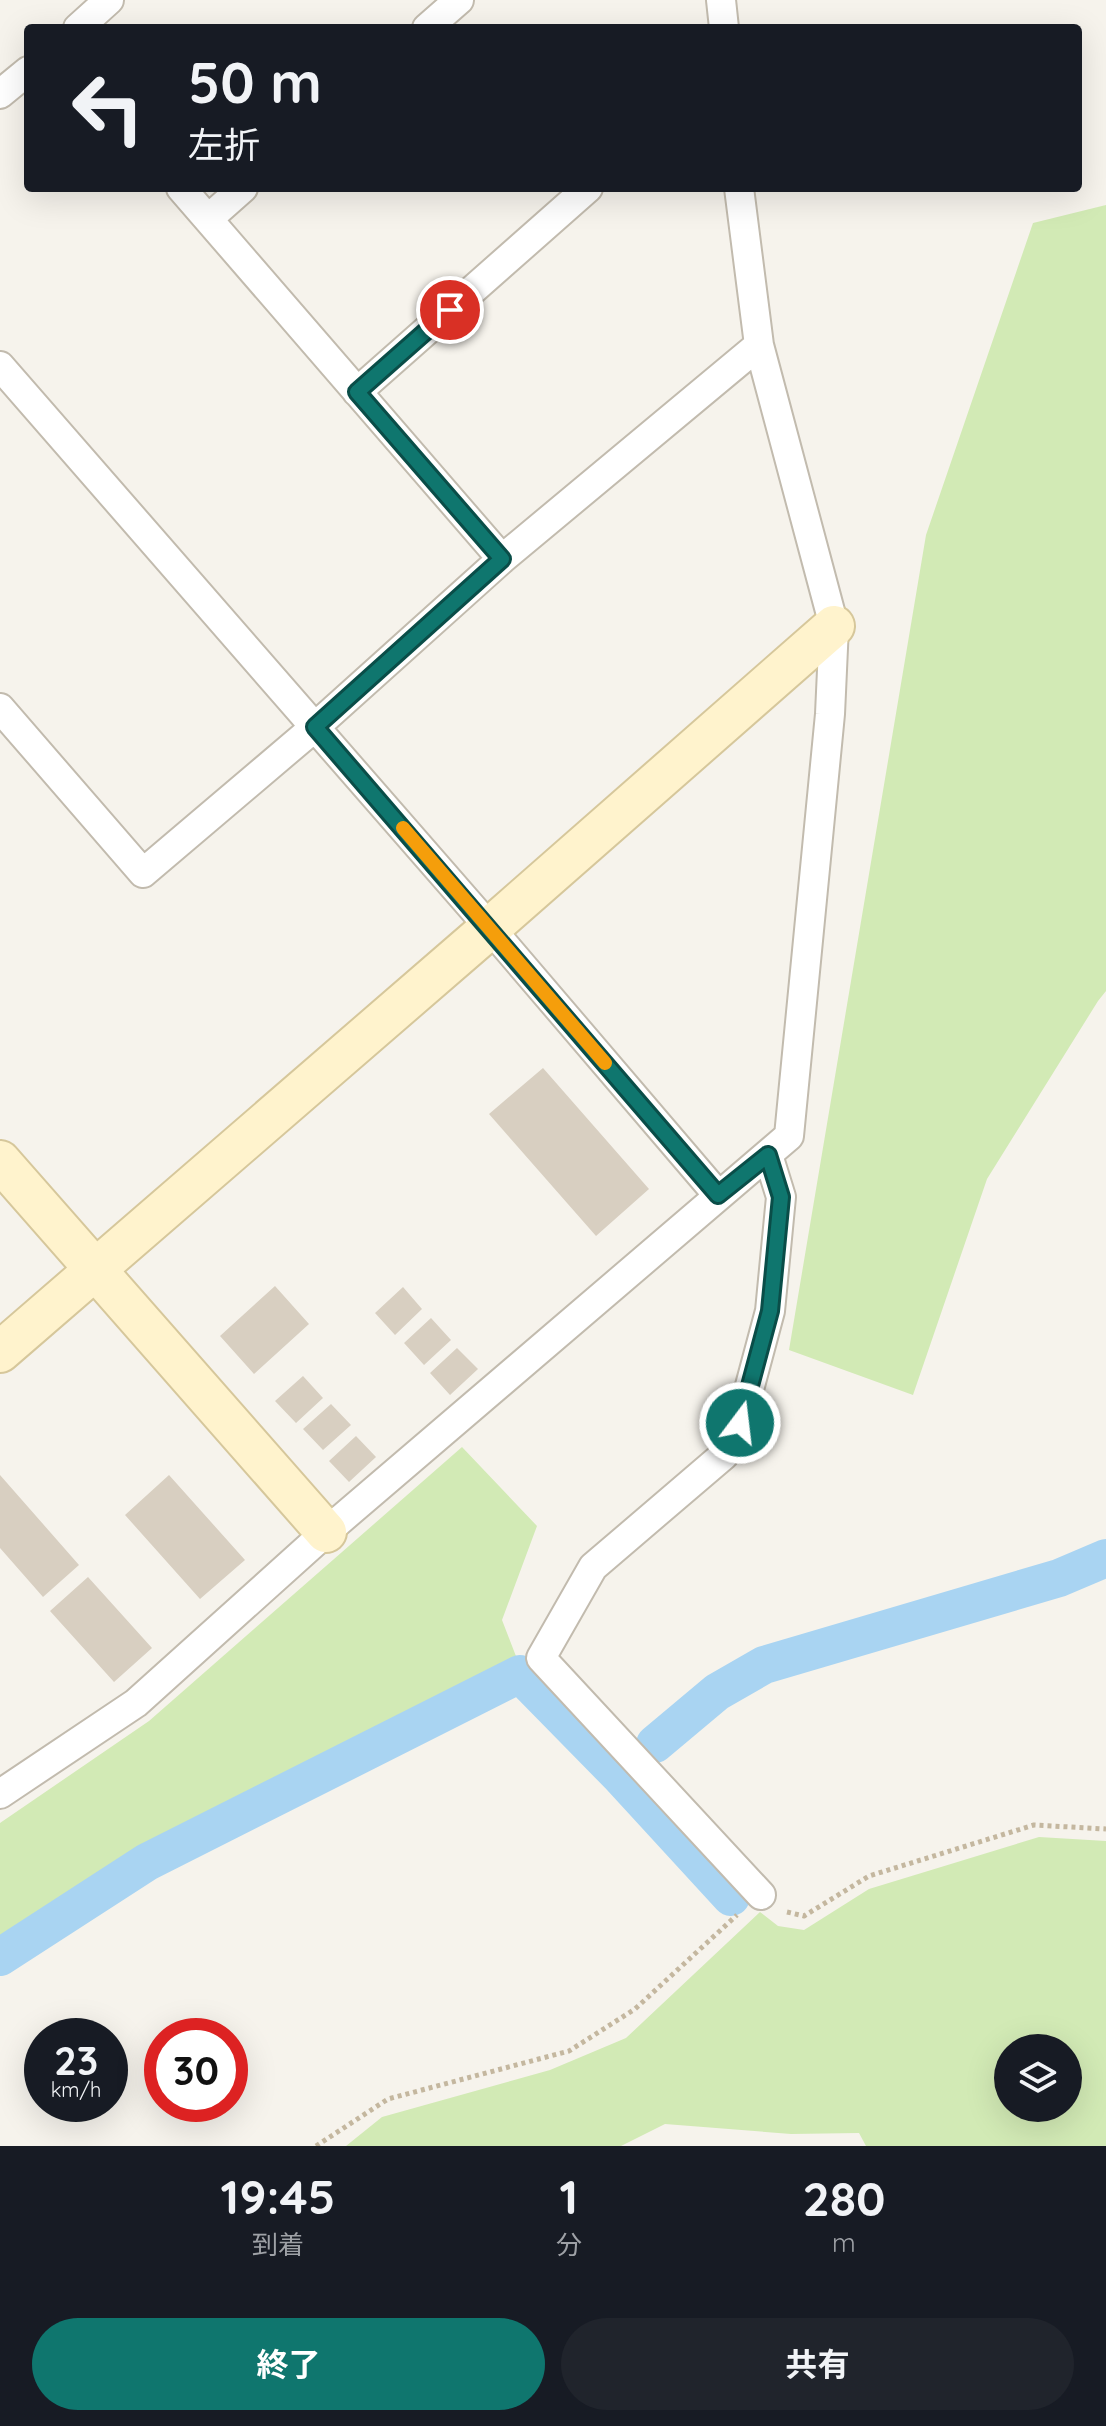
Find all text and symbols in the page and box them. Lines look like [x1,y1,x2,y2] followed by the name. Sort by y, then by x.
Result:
[188,47,322,117] text: 50 m
[56,56,160,160] icon: left
[188,122,260,167] text: 左折
[416,276,484,344] pin
[428,288,472,332] icon: arrive
[698,1381,782,1465] position arrow
[144,2018,248,2122] speed limit sign: 30
[994,2034,1082,2122] map controls
[994,2034,1082,2122] button: layers
[54,2035,98,2085] text: 23
[51,2077,101,2102] text: km/h
[220,2166,335,2226] text: 19:45
[560,2166,578,2226] text: 1
[802,2168,885,2228] text: 280
[832,2226,856,2259] text: m
[252,2228,304,2261] text: 到着
[556,2228,582,2261] text: 分
[32,2318,545,2410] button: 終了
[561,2318,1074,2410] button: 共有

